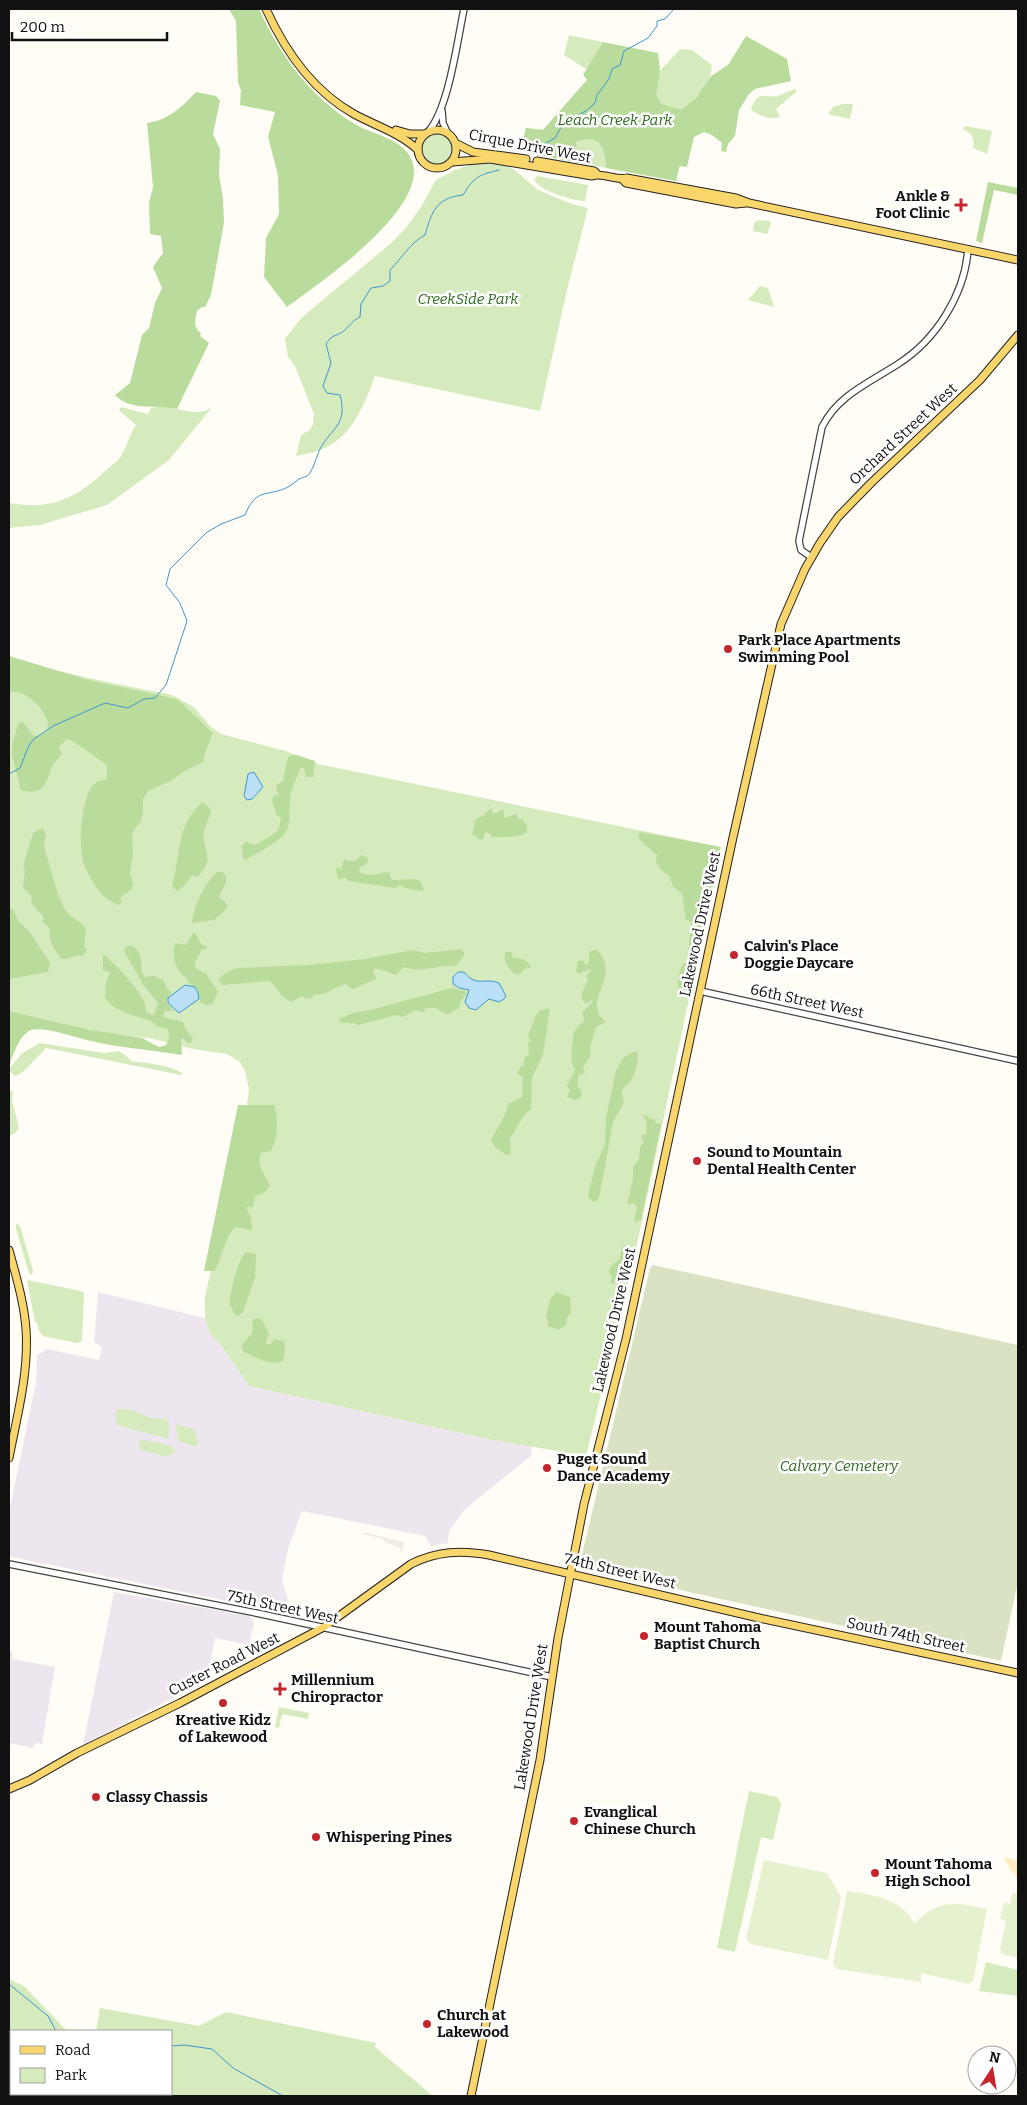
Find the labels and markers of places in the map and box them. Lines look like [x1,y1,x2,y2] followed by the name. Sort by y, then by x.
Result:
[875,187,950,222] place label: Ankle & Foot Clinic
[954,198,968,212] marker: Ankle & Foot Clinic
[738,631,901,666] place label: Park Place Apartments Swimming Pool
[722,643,734,655] marker: Park Place Apartments Swimming Pool
[744,937,854,972] place label: Calvin's Place Doggie Daycare
[728,949,740,961] marker: Calvin's Place Doggie Daycare
[707,1143,856,1178] place label: Sound to Mountain Dental Health Center
[691,1155,703,1167] marker: Sound to Mountain Dental Health Center
[557,1450,670,1485] place label: Puget Sound Dance Academy
[541,1462,553,1474] marker: Puget Sound Dance Academy
[654,1618,762,1653] place label: Mount Tahoma Baptist Church
[638,1630,650,1642] marker: Mount Tahoma Baptist Church
[291,1671,383,1706] place label: Millennium Chiropractor
[273,1682,287,1696] marker: Millennium Chiropractor
[217,1697,229,1709] marker: Kreative Kidz of Lakewood
[175,1711,271,1746] place label: Kreative Kidz of Lakewood
[106,1788,208,1806] place label: Classy Chassis
[90,1791,102,1803] marker: Classy Chassis
[584,1803,696,1838] place label: Evanglical Chinese Church
[568,1815,580,1827] marker: Evanglical Chinese Church
[326,1828,452,1846] place label: Whispering Pines
[310,1831,322,1843] marker: Whispering Pines
[885,1855,993,1890] place label: Mount Tahoma High School
[869,1867,881,1879] marker: Mount Tahoma High School
[437,2006,509,2041] place label: Church at Lakewood
[421,2018,433,2030] marker: Church at Lakewood

